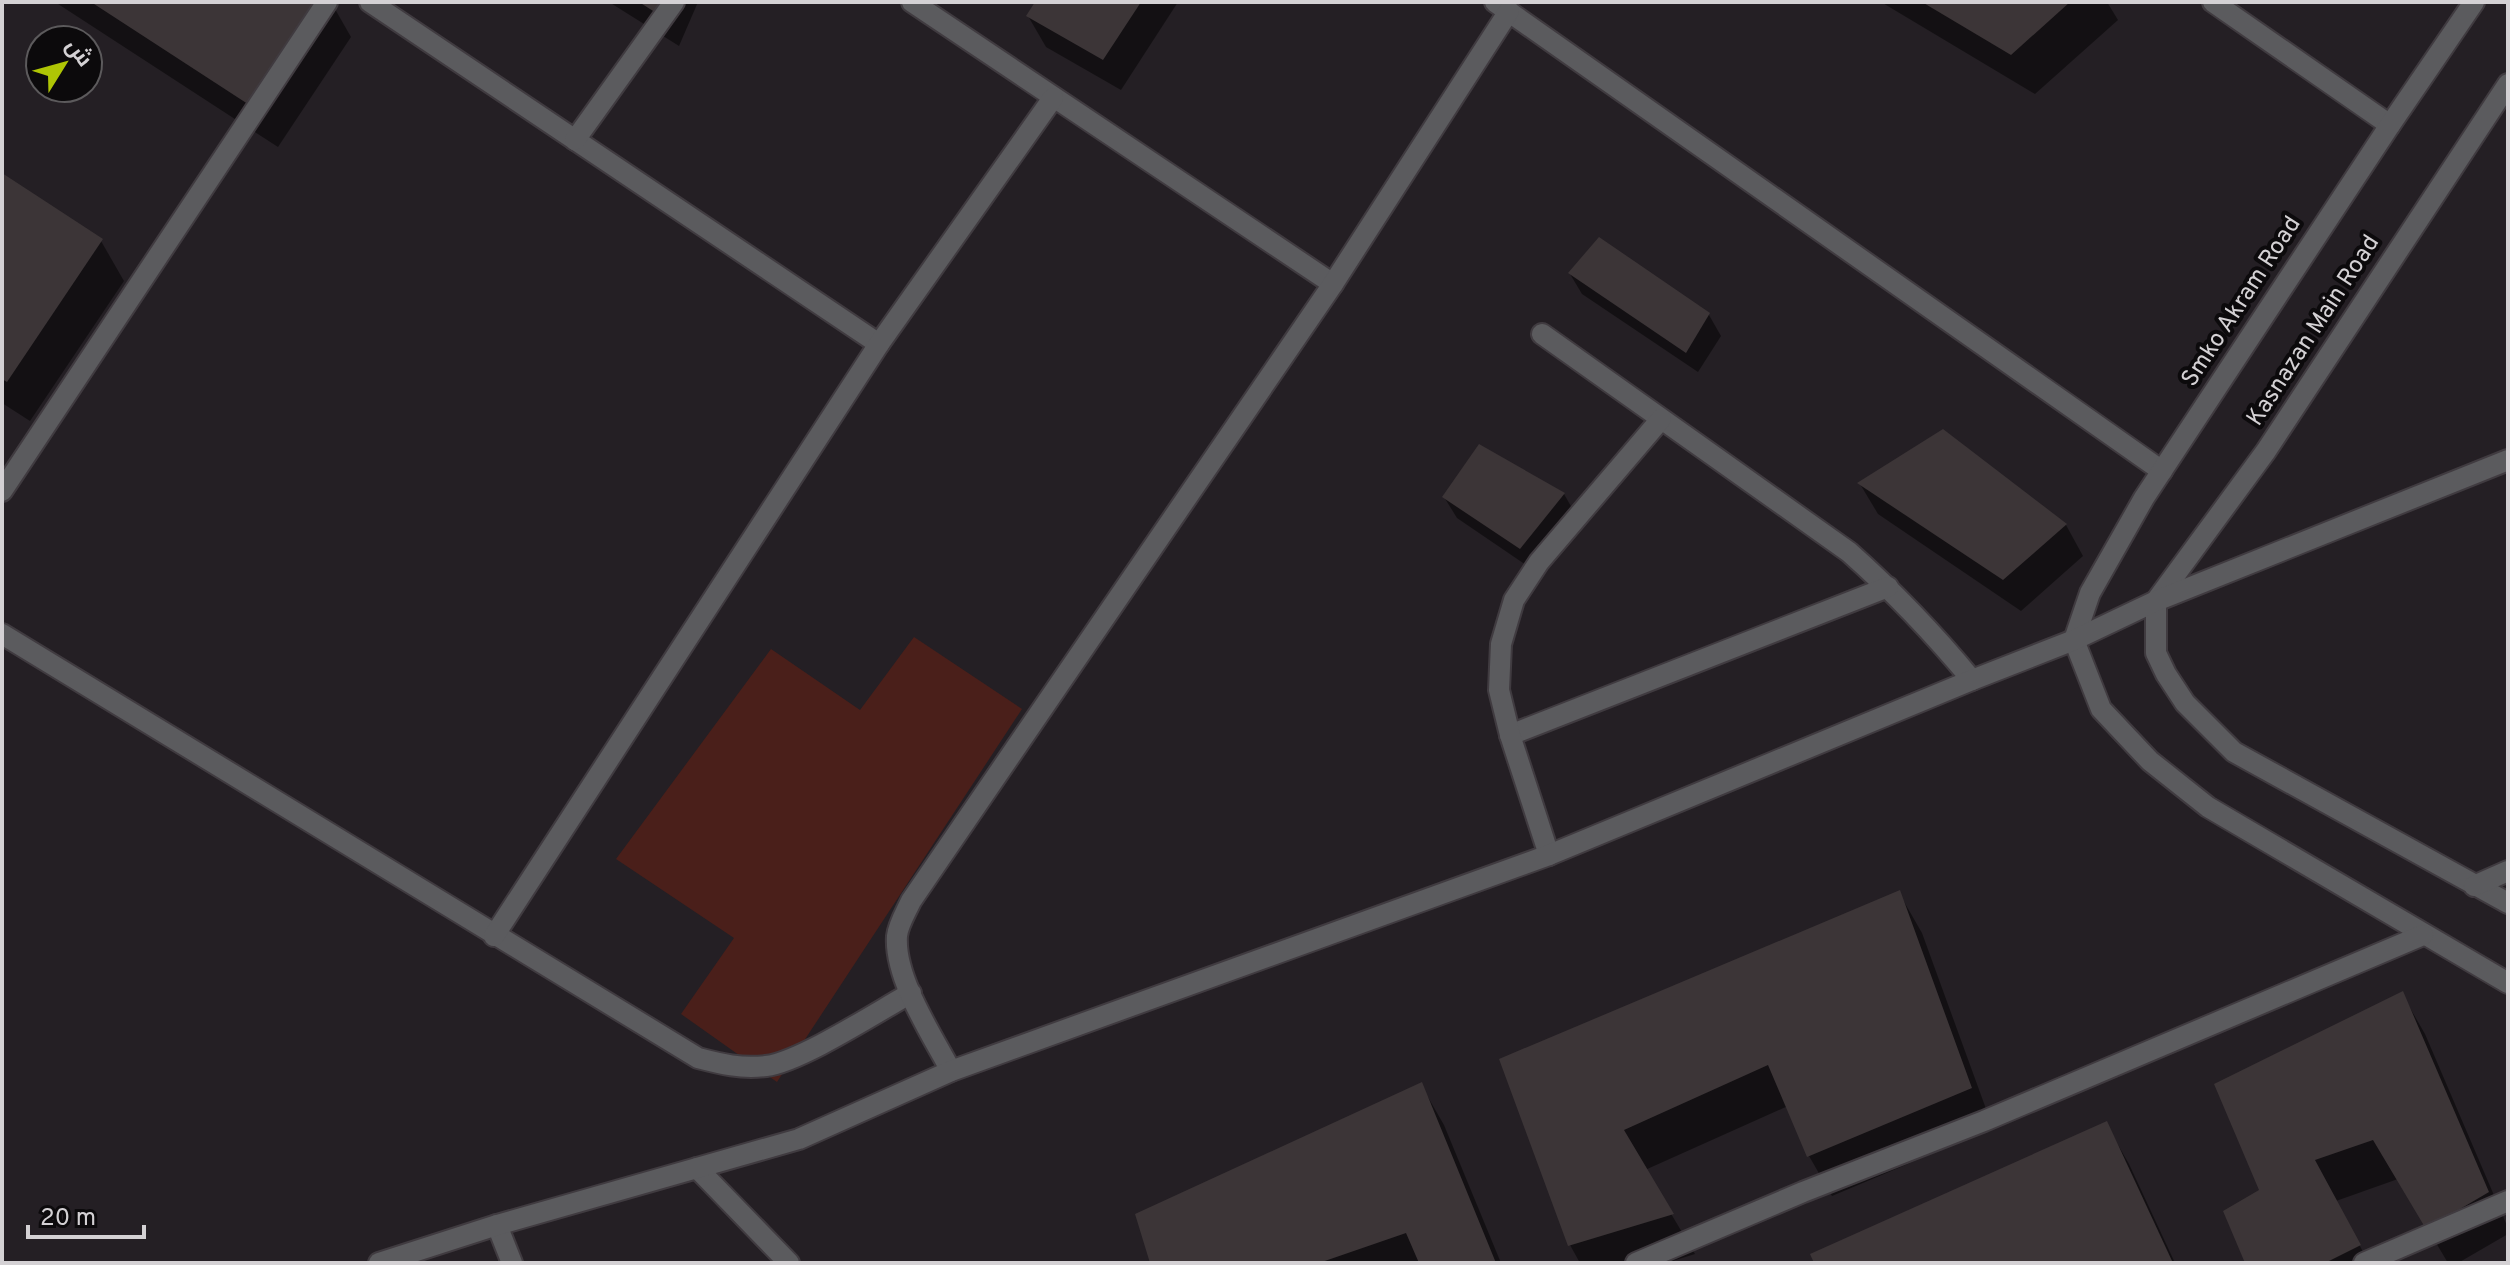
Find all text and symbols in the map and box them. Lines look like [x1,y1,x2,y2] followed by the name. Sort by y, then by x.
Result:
[24,24,104,104] north arrow
[59,34,97,73] text: ش
[2176,211,2308,393] street label: Smko Akram Road
[2241,230,2387,432] street label: Kasnazan Main Road
[28,1189,144,1239] scale bar
[40,1204,96,1234] text: 20 m

